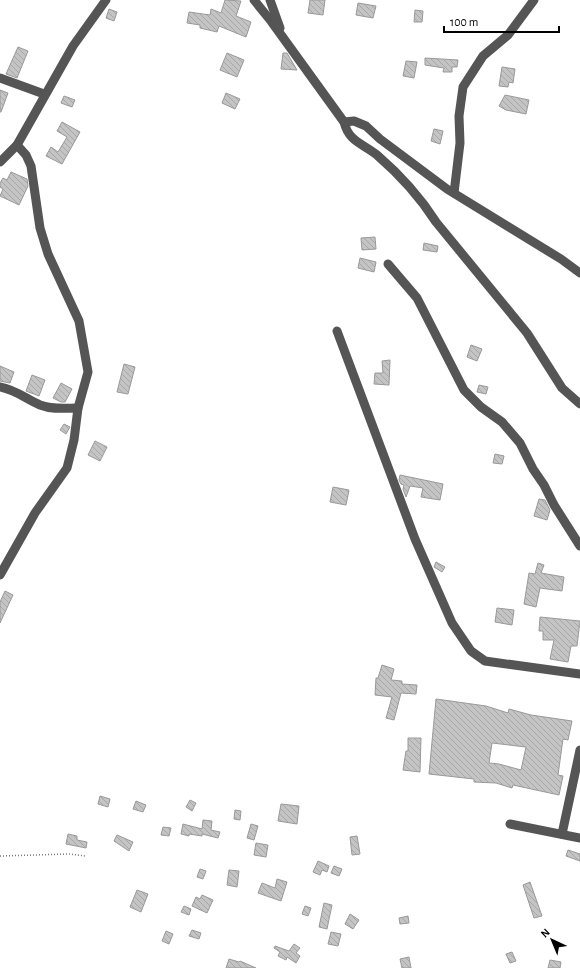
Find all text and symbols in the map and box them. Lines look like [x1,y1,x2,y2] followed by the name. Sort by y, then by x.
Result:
[444,8,559,34] scale bar
[450,16,478,28] text: 100 m
[532,920,572,960] north arrow
[539,927,552,940] text: N

